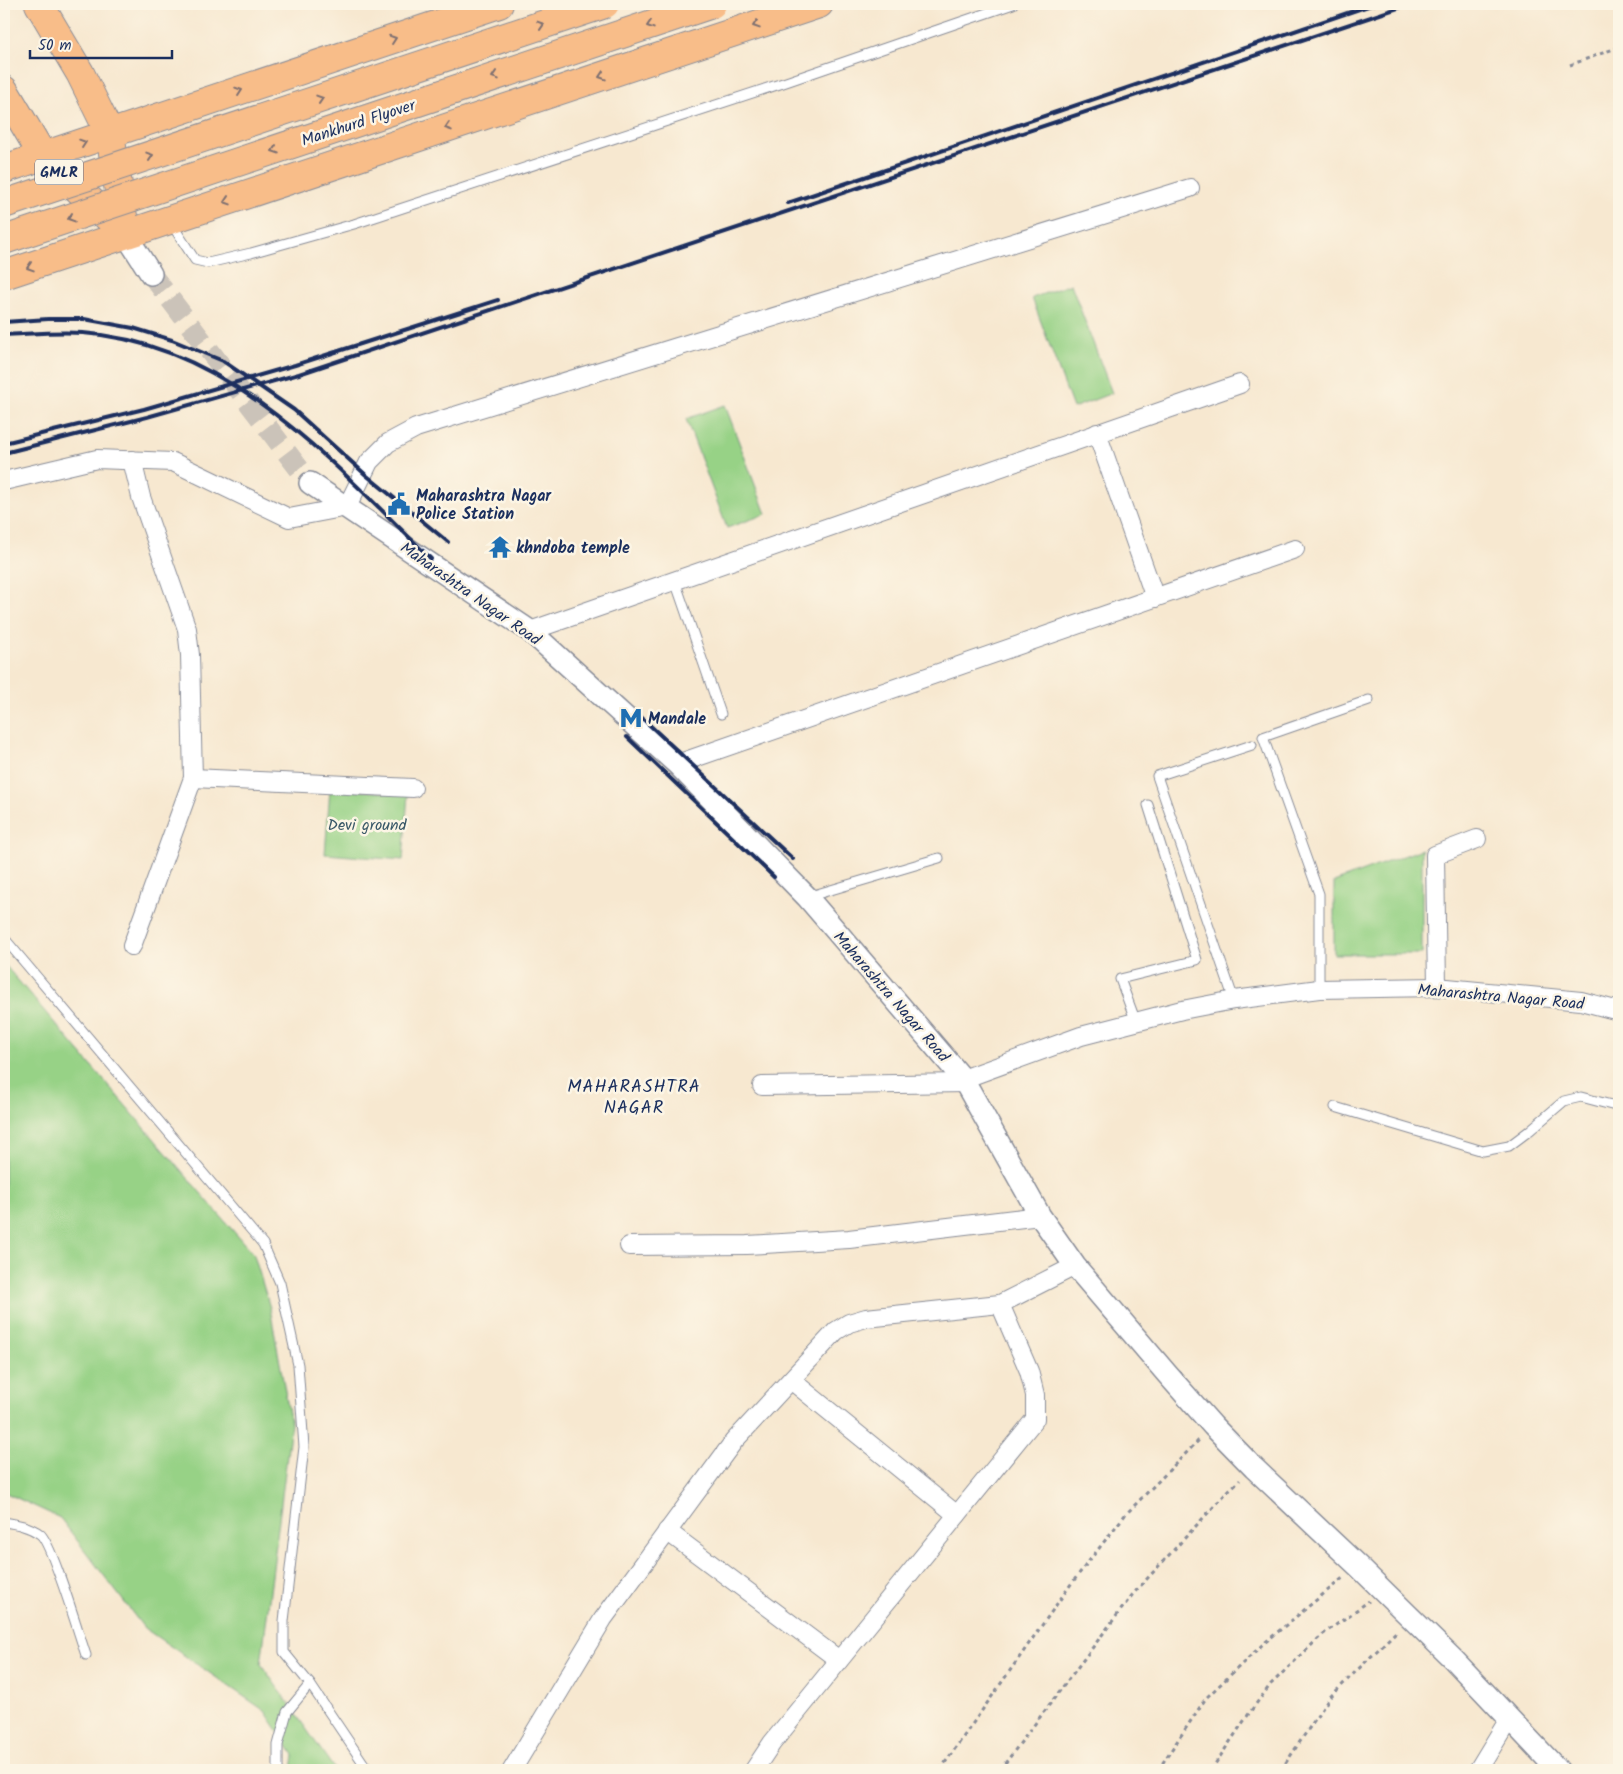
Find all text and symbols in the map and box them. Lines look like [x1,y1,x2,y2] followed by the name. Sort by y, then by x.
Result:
[646,19,654,29] one-way arrow
[752,19,761,29] one-way arrow
[536,21,545,31] one-way arrow
[30,28,172,60] scale bar
[38,34,72,58] text: 50 m
[388,35,397,45] one-way arrow
[492,70,500,80] one-way arrow
[598,70,607,80] one-way arrow
[234,87,242,97] one-way arrow
[298,93,420,154] street label: Mankhurd Flyover
[316,95,324,105] one-way arrow
[444,122,452,132] one-way arrow
[78,139,87,149] one-way arrow
[271,144,280,154] one-way arrow
[145,151,153,161] one-way arrow
[35,160,83,184] road number: GMLR
[223,195,232,205] one-way arrow
[67,212,76,222] one-way arrow
[26,261,35,271] one-way arrow
[416,484,552,527] place label: Maharashtra Nagar Police Station
[386,491,412,517] public building icon: Maharashtra Nagar Police Station
[487,534,513,560] temple icon: khndoba temple
[395,536,547,653] street label: Maharashtra Nagar Road
[516,536,630,561] place label: khndoba temple
[618,705,644,731] metro station icon: Mandale
[648,707,706,732] place label: Mandale
[328,813,407,838] park label: Devi ground
[827,926,956,1069] street label: Maharashtra Nagar Road
[1417,978,1586,1017] street label: Maharashtra Nagar Road
[567,1073,701,1123] district label: MAHARASHTRA NAGAR

